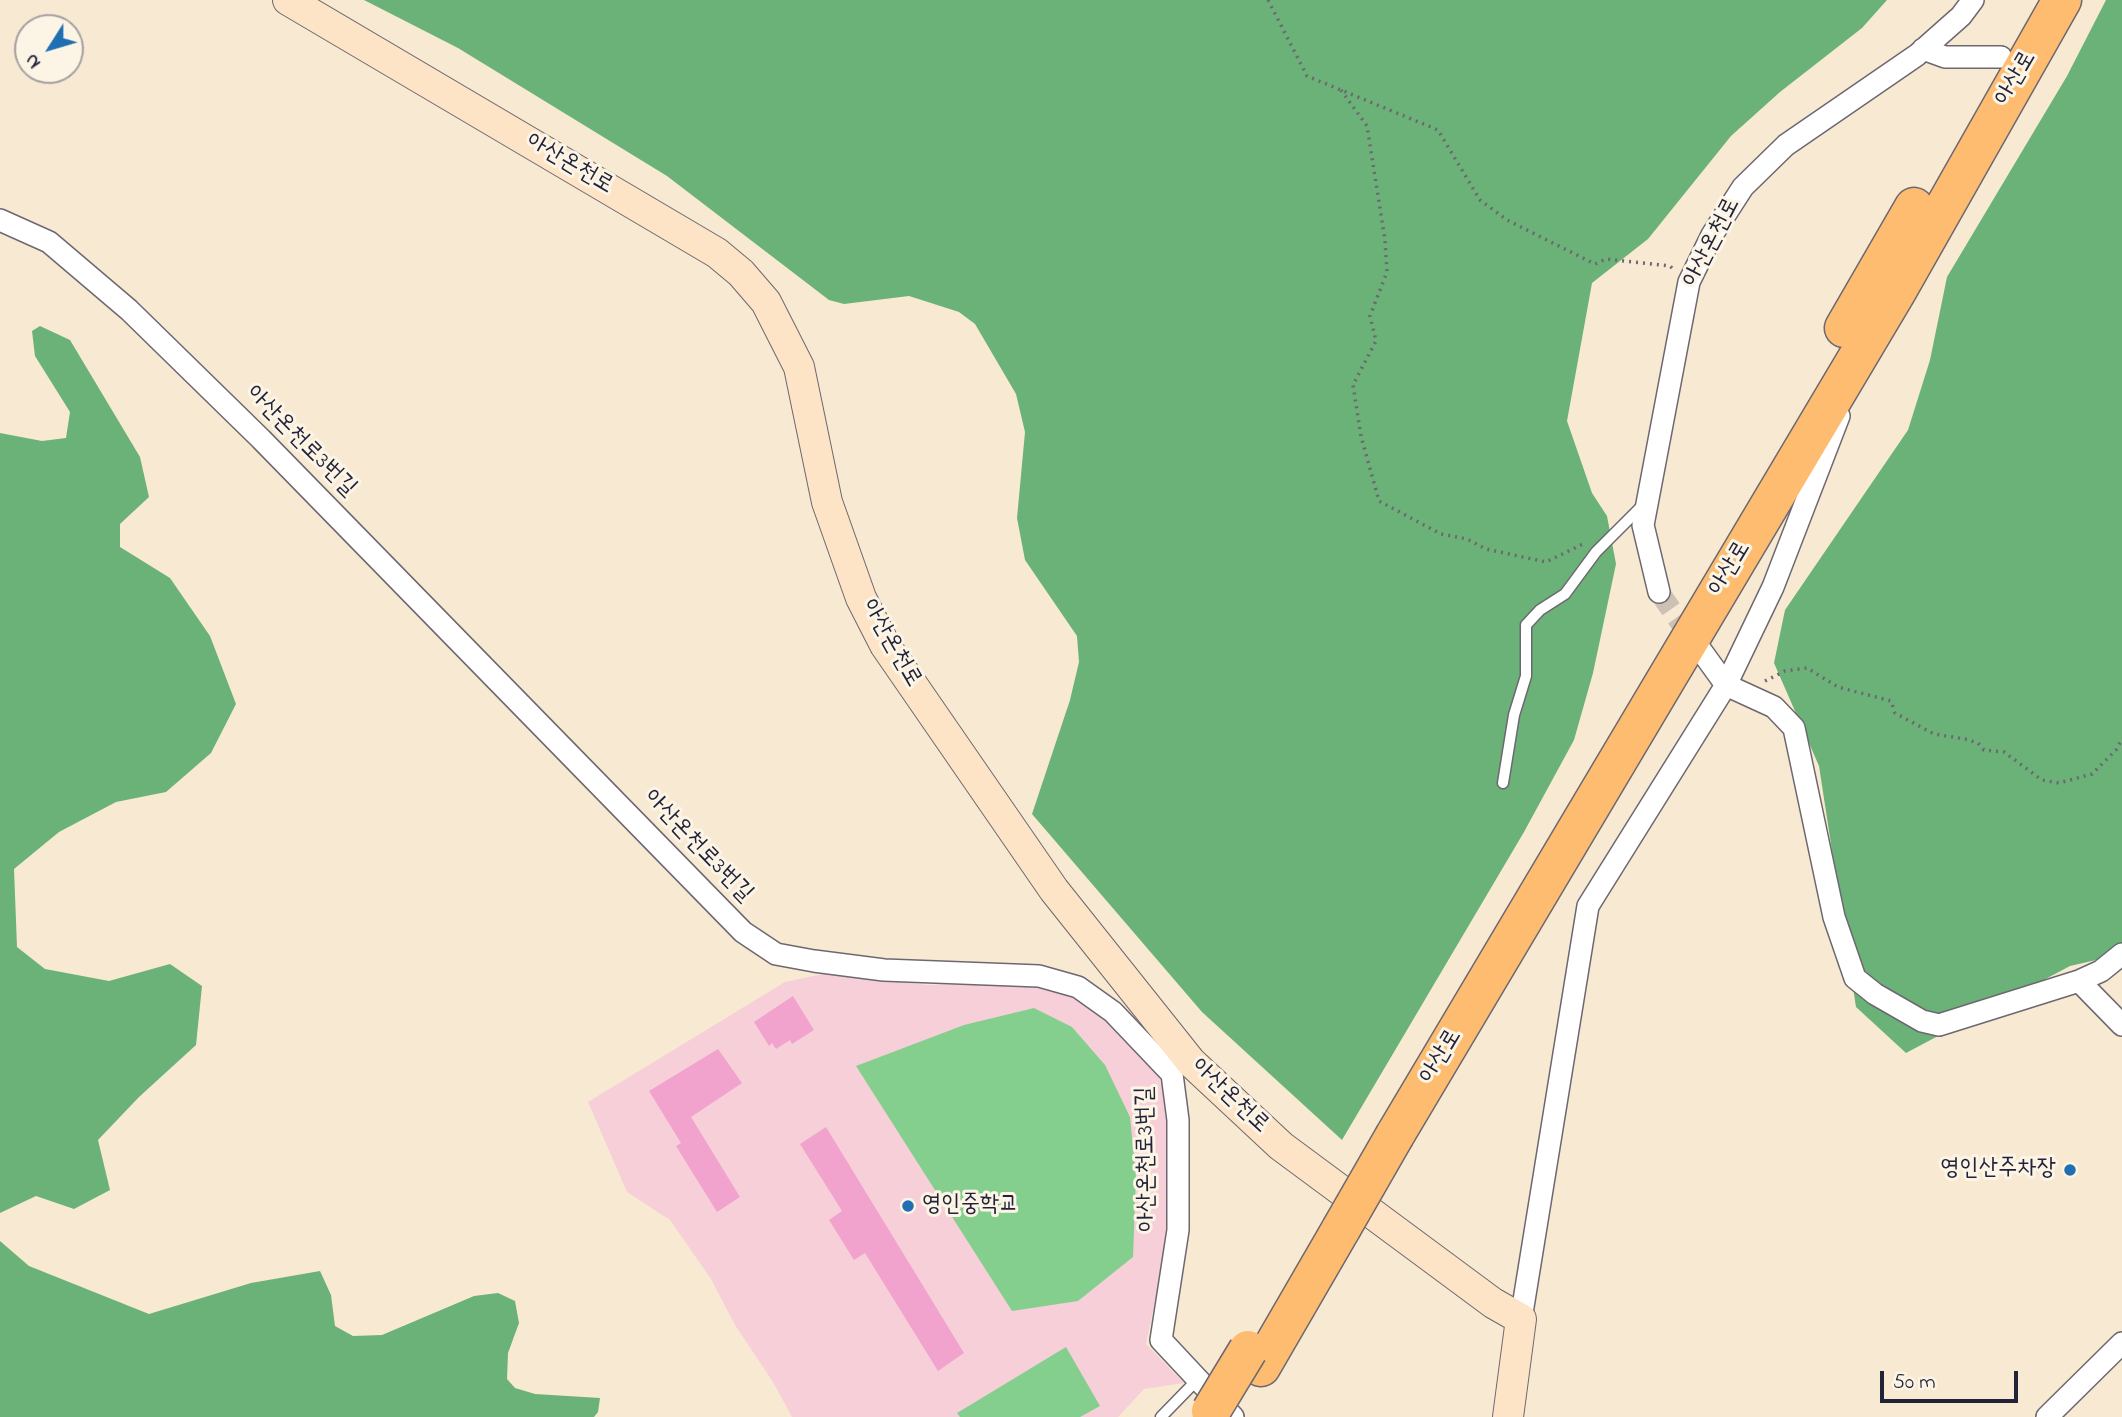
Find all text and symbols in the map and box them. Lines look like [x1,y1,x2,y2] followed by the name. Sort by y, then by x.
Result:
[14,14,84,84] north arrow
[19,47,48,74] text: N
[1990,47,2044,111] street label: 아산로
[520,128,618,202] street label: 아산온천로
[1678,193,1748,293] street label: 아산온천로
[239,381,361,503] street label: 아산온천로3번길
[1704,537,1758,601] street label: 아산로
[853,595,927,693] street label: 아산온천로
[636,785,758,909] street label: 아산온천로3번길
[1415,1025,1469,1089] street label: 아산로
[1184,1054,1274,1140] street label: 아산온천로
[1132,1086,1164,1232] street label: 아산온천로3번길
[1940,1156,2056,1184] place label: 영인산주차장
[2062,1162,2078,1178] marker: 영인산주차장
[922,1192,1019,1220] place label: 영인중학교
[900,1198,916,1214] marker: 영인중학교
[1884,1358,2022,1402] scale bar
[1893,1368,1936,1398] text: 50 m

